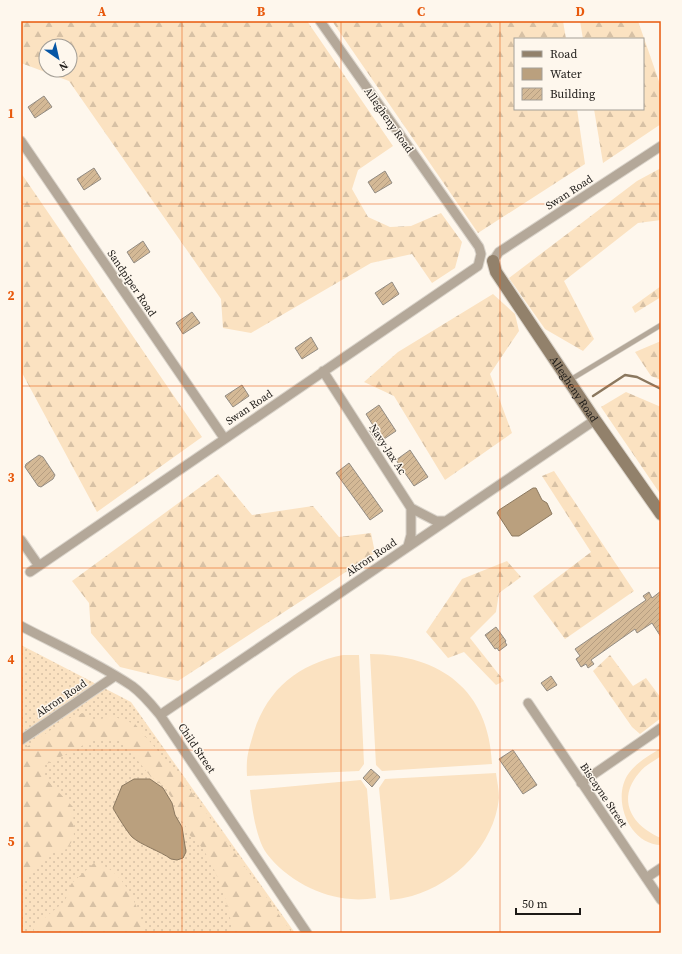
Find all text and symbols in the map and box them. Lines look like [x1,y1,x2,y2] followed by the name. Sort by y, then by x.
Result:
[98,3,107,20] text: A
[257,3,266,20] text: B
[417,3,425,20] text: C
[575,3,585,20] text: D
[38,38,78,78] north arrow
[514,38,644,110] legend
[550,46,577,62] text: Road
[56,57,71,74] text: N
[550,66,582,82] text: Water
[360,85,417,157] street label: Allegheny Road
[550,86,595,102] text: Building
[7,105,15,122] text: 1
[543,171,596,213] street label: Swan Road
[104,247,160,320] street label: Sandpiper Road
[7,287,15,304] text: 2
[546,353,602,426] street label: Allegheny Road
[223,386,276,429] street label: Swan Road
[366,421,410,478] street label: Navy-Jax Ac
[7,469,15,486] text: 3
[343,535,400,580] street label: Akron Road
[7,651,15,668] text: 4
[33,676,90,721] street label: Akron Road
[174,720,219,777] street label: Child Street
[576,760,631,831] street label: Biscayne Street
[7,833,15,850] text: 5
[516,890,580,916] scale bar
[522,896,548,912] text: 50 m

